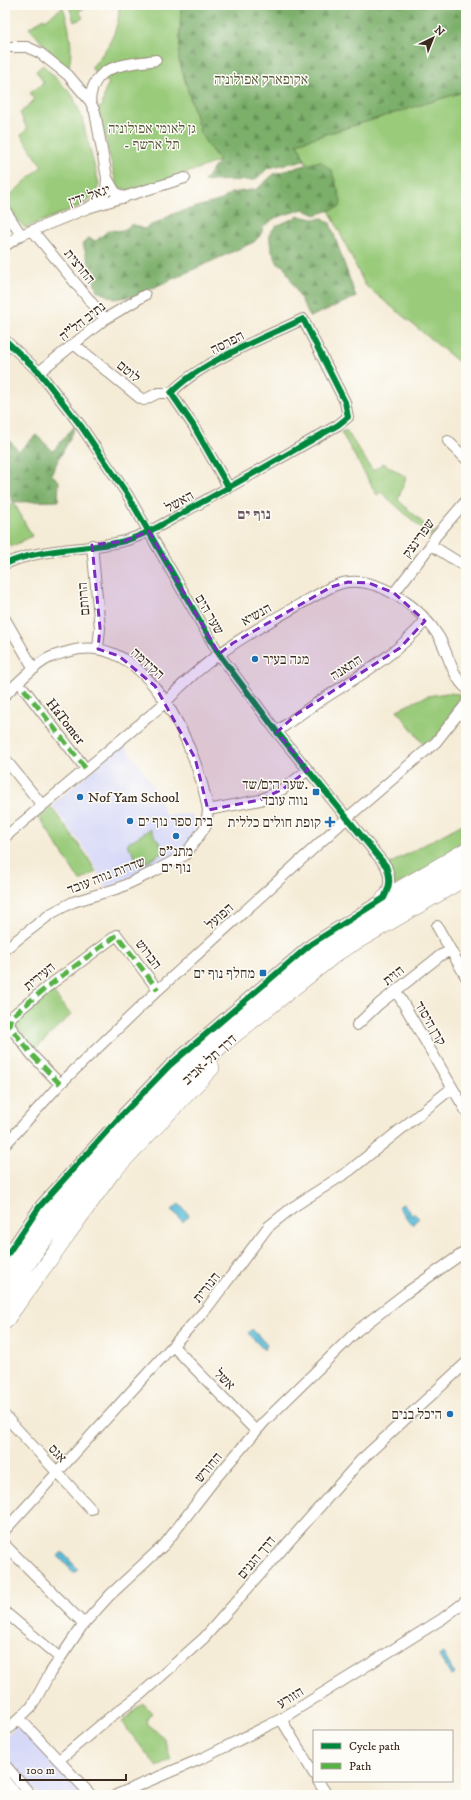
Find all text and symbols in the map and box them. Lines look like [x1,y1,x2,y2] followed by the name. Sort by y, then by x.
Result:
[413,18,453,58] north arrow
[431,23,447,40] text: N
[214,71,308,89] park label: אקופארק אפולוניה
[108,120,196,154] park label: גן לאומי אפולוניה - תל ארשף
[66,181,113,211] street label: יגאל ידין
[60,245,99,288] street label: החרצית
[56,298,110,346] street label: נתיב הל"ה
[207,327,247,359] street label: הפרסה
[113,357,144,387] street label: לוטם
[162,487,197,517] street label: האשל
[237,505,271,524] district label: נוף ים
[398,515,439,562] street label: שפרינצק
[74,582,94,616] street label: הרותם
[190,591,228,638] street label: שער הים
[238,599,275,630] street label: הנשיא
[127,644,168,684] street label: הקידמה
[263,651,309,669] place label: מגה בעיר
[327,651,366,685] street label: התאנה
[250,654,260,664] marker: מגה בעיר
[42,695,89,749] street label: HaTomer
[242,776,308,810] place label: שער הים/שד. נווה עובד
[311,787,321,797] marker: שער הים/שד. נווה עובד
[88,789,180,807] place label: Nof Yam School
[75,792,85,802] marker: Nof Yam School
[138,813,213,831] place label: בית ספר נוף ים
[228,814,321,832] place label: קופת חולים כללית
[125,816,135,826] marker: בית ספר נוף ים
[324,816,336,828] marker: קופת חולים כללית
[171,831,181,841] marker: מתנ"ס נוף ים
[159,843,193,877] place label: מתנ"ס נוף ים
[65,853,148,899] street label: שדרות נווה עובד
[202,899,238,934] street label: הפועל
[131,936,165,973] street label: הברוש
[20,958,59,995] street label: העירית
[379,962,408,990] street label: הזית
[194,965,255,983] place label: מחלף נוף ים
[258,968,268,978] marker: מחלף נוף ים
[410,998,450,1049] street label: קרן היסוד
[178,1030,241,1089] street label: דרך תל-אביב
[189,1269,225,1307] street label: הנורית
[210,1365,239,1394] street label: אשל
[392,1406,442,1424] place label: היכל בנים
[445,1409,455,1419] marker: היכל בנים
[44,1440,70,1467] street label: אגס
[191,1449,227,1487] street label: החורש
[234,1532,280,1583] street label: דרך הגנים
[274,1683,307,1713] street label: הזורע
[313,1730,453,1782] legend
[349,1739,401,1754] text: Cycle path
[20,1756,126,1782] scale bar
[349,1759,372,1774] text: Path
[26,1763,55,1778] text: 100 m

